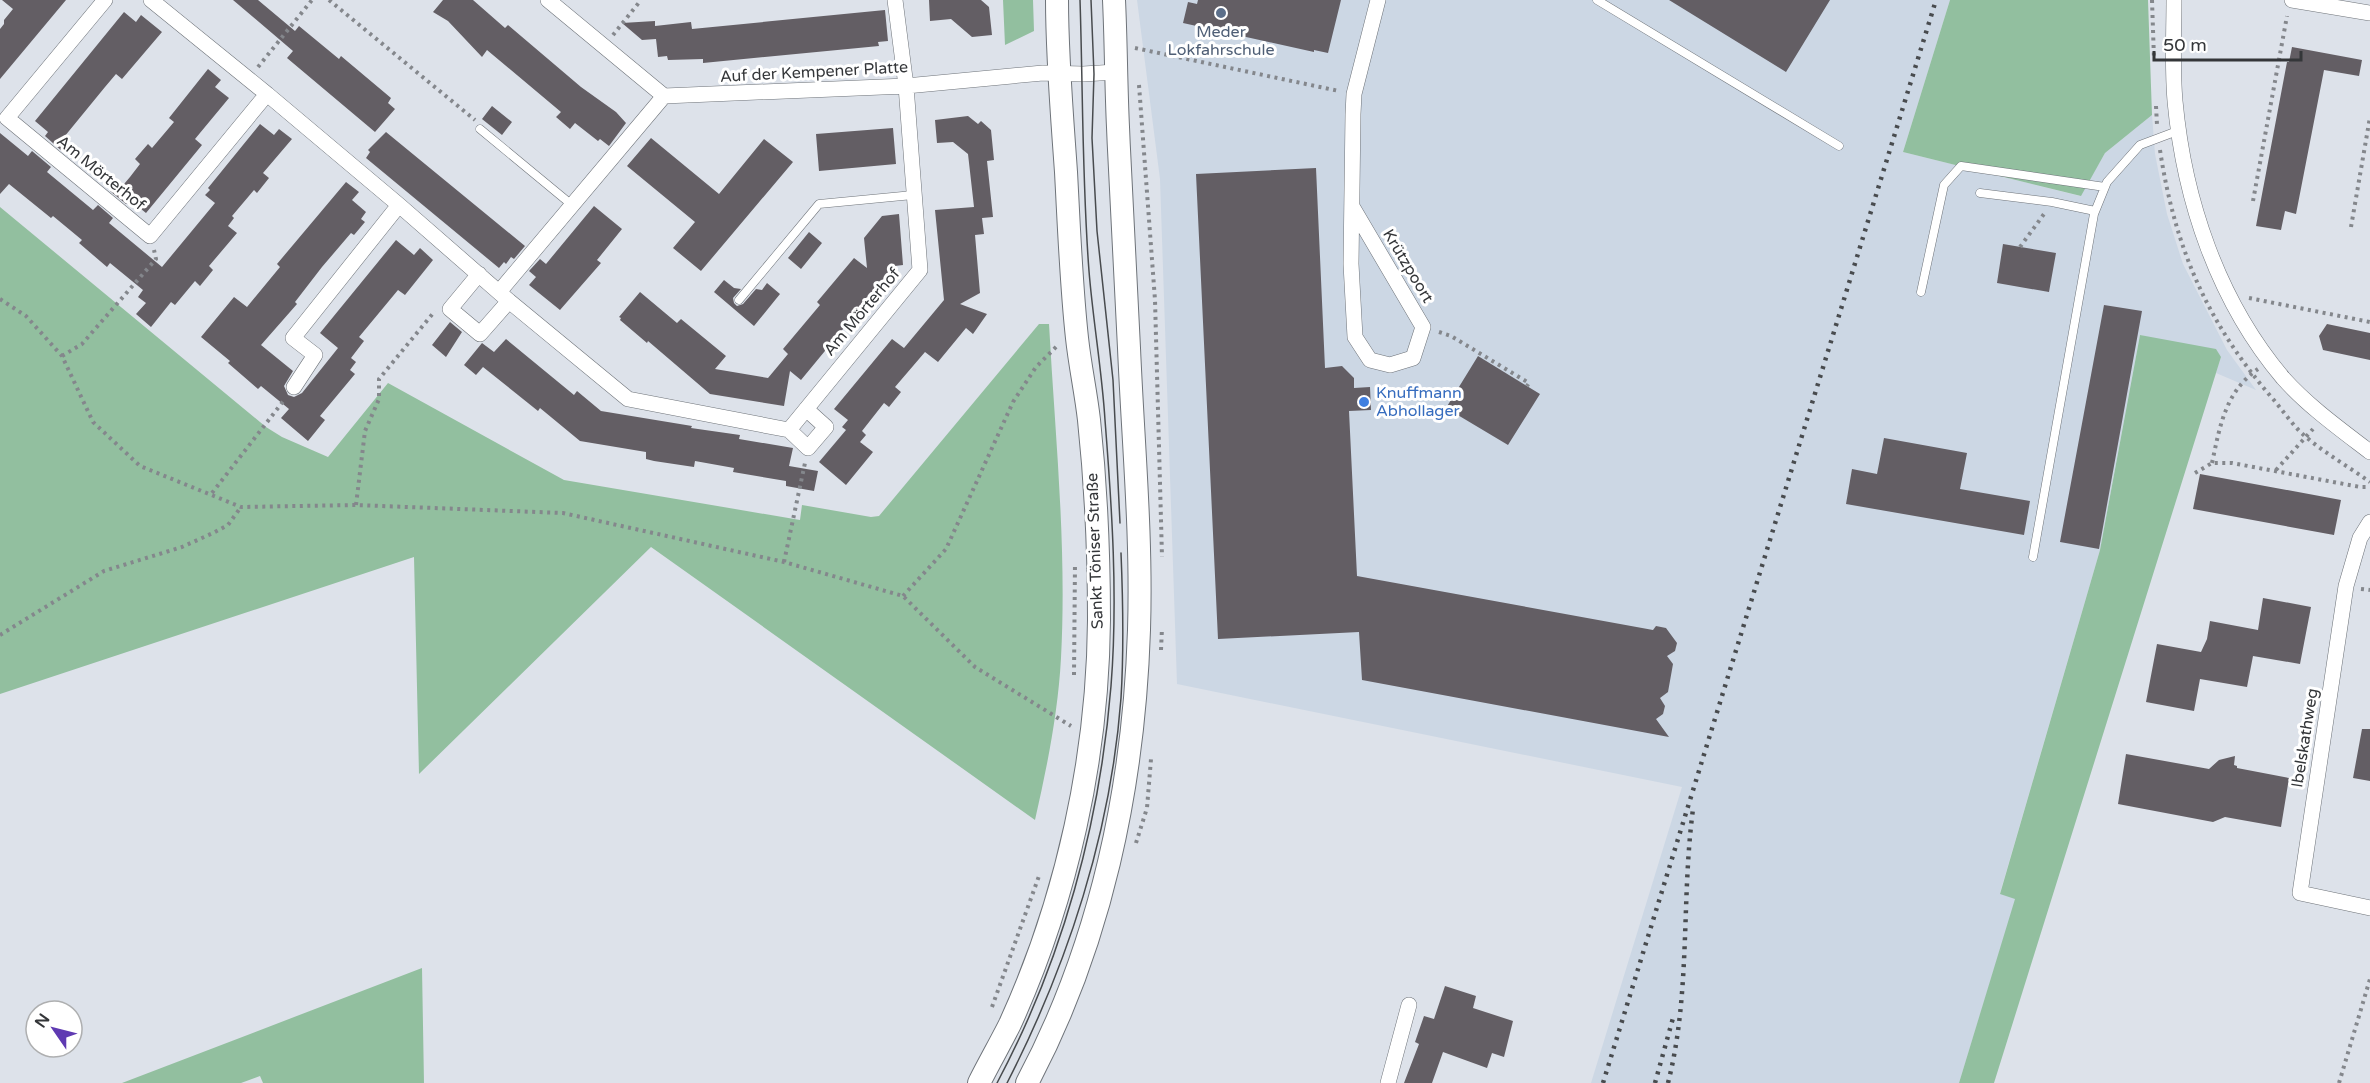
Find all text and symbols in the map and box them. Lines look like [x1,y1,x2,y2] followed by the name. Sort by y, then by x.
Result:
[1214,6,1228,20] marker: Meder Lokfahrschule
[1167,22,1275,60] place label: Meder Lokfahrschule
[2154,24,2301,62] scale bar
[2163,34,2207,56] text: 50 m
[719,57,909,87] street label: Auf der Kempener Platte
[53,131,150,215] street label: Am Mörterhof
[1378,226,1438,306] street label: Krützpoort
[819,263,905,360] street label: Am Mörterhof
[1376,383,1462,421] place label: Knuffmann Abhollager
[1357,395,1371,409] marker: Knuffmann Abhollager
[1082,473,1108,629] street label: Sankt Töniser Straße
[2287,687,2323,789] street label: Ibelskathweg
[24,999,84,1059] north arrow
[31,1010,54,1032] text: N

